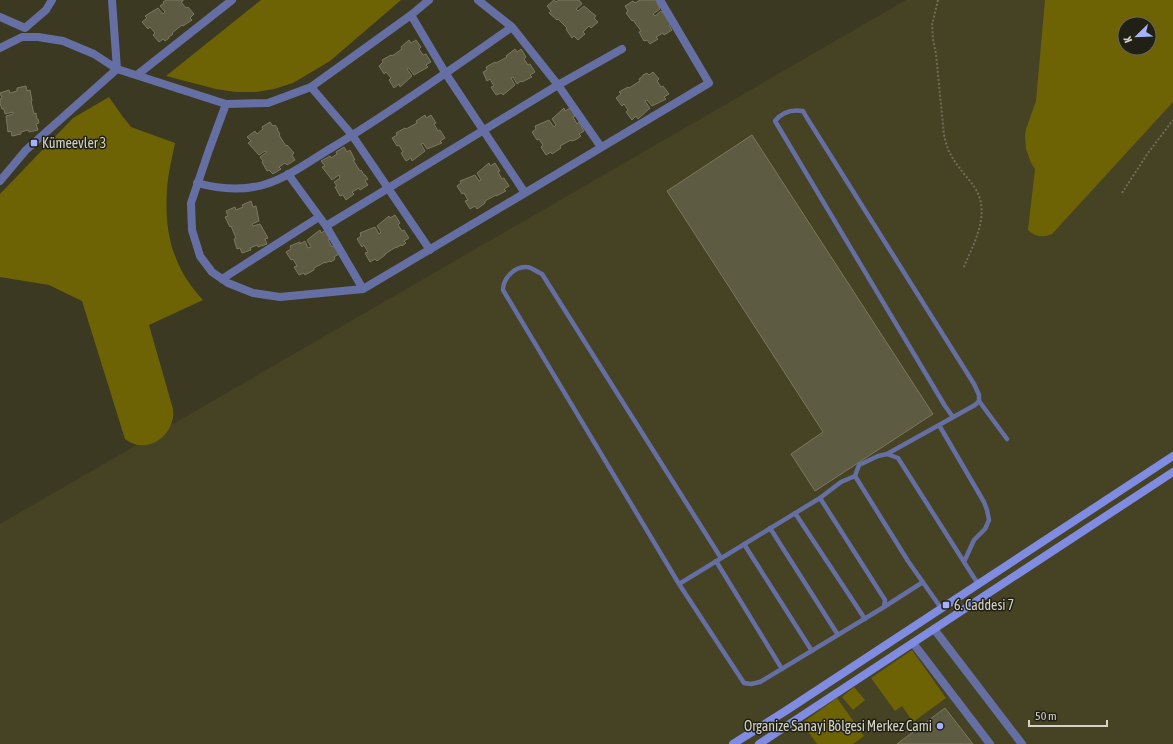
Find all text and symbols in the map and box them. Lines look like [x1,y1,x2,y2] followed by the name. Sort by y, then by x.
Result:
[1117,16,1157,56] north arrow
[1121,35,1134,45] text: K
[42,135,106,151] place label: Kümeevler 3
[29,138,39,148] marker: Kümeevler 3
[954,597,1014,613] place label: 6. Caddesi 7
[941,600,951,610] marker: 6. Caddesi 7
[1029,702,1107,728] scale bar
[1035,709,1057,723] text: 50 m
[744,718,932,734] place label: Organize Sanayi Bölgesi Merkez Cami
[935,721,945,731] marker: Organize Sanayi Bölgesi Merkez Cami

